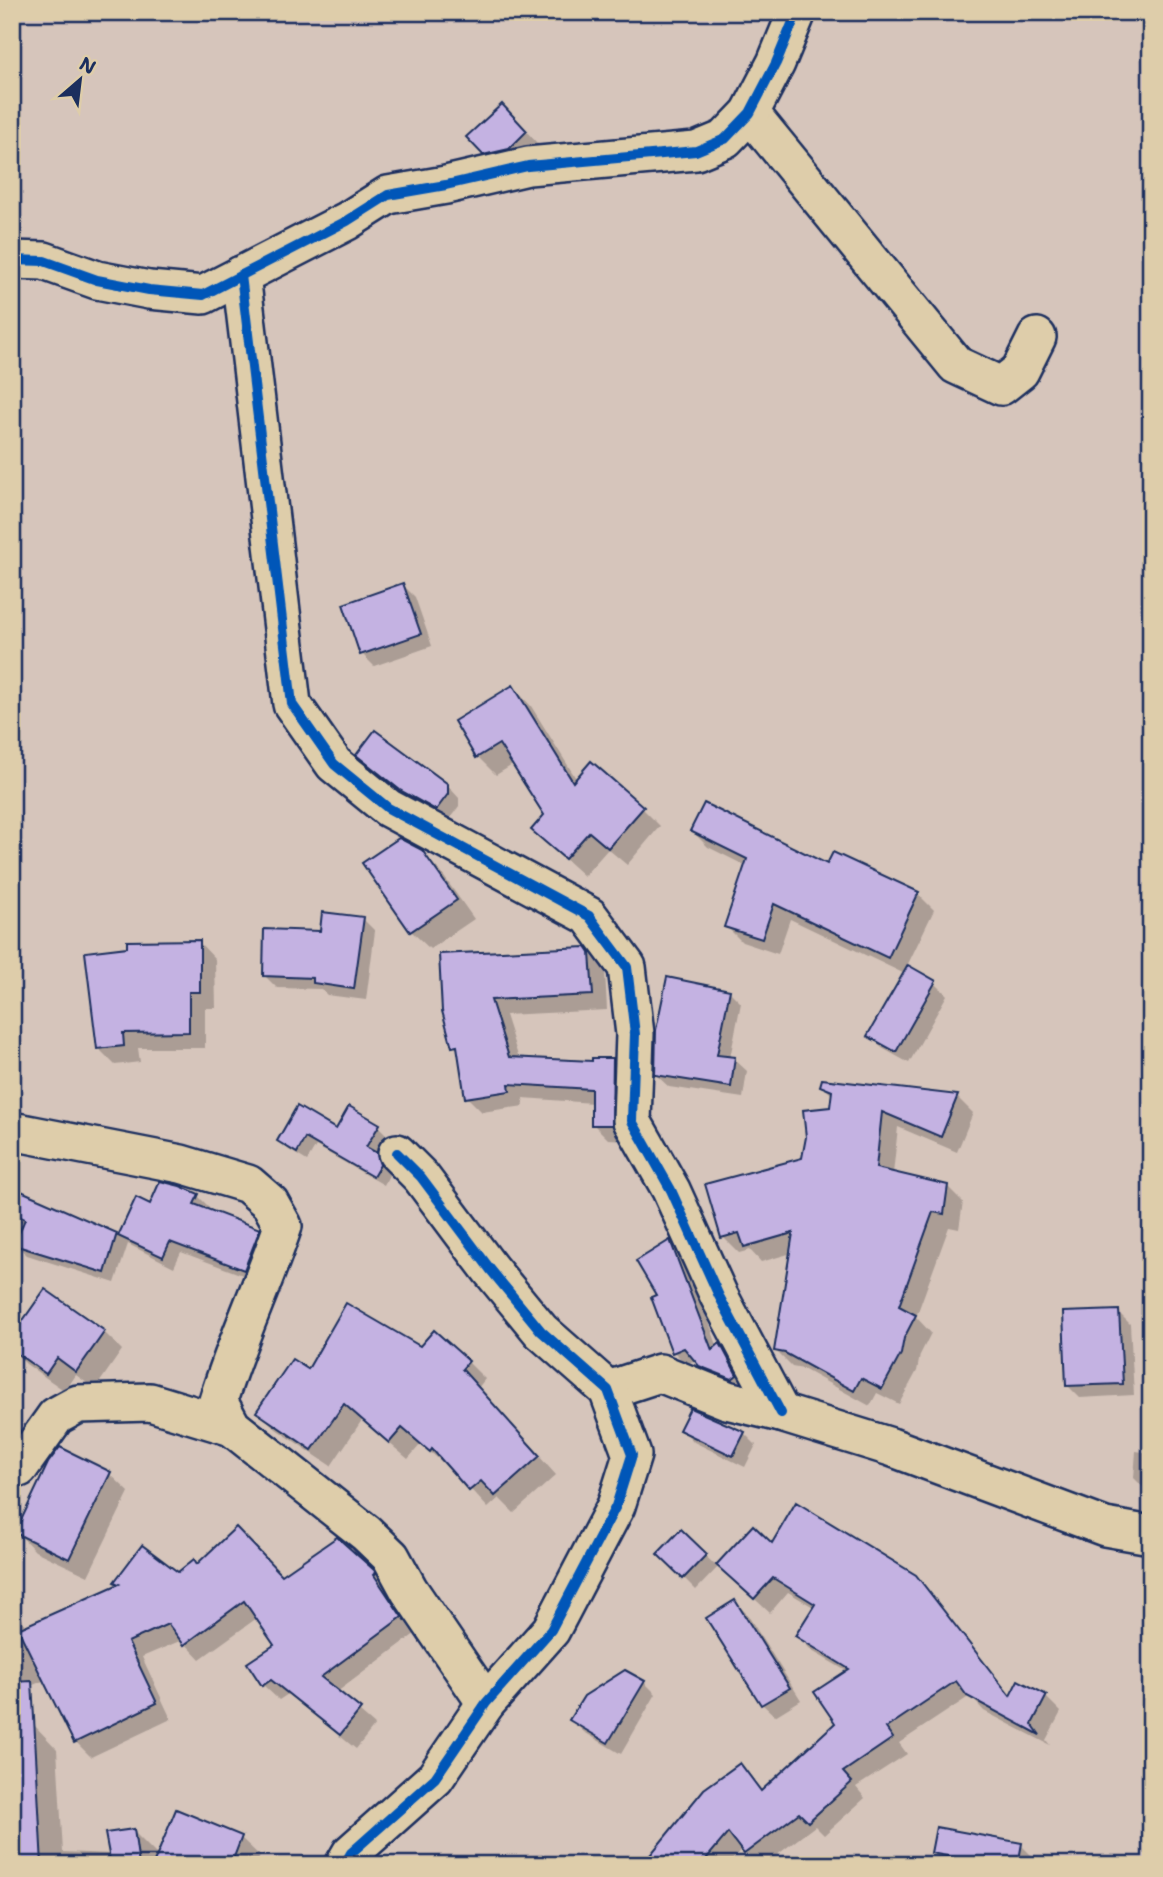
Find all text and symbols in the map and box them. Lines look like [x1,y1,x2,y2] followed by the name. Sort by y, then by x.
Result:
[46,46,116,116] north arrow
[75,51,100,80] text: N

